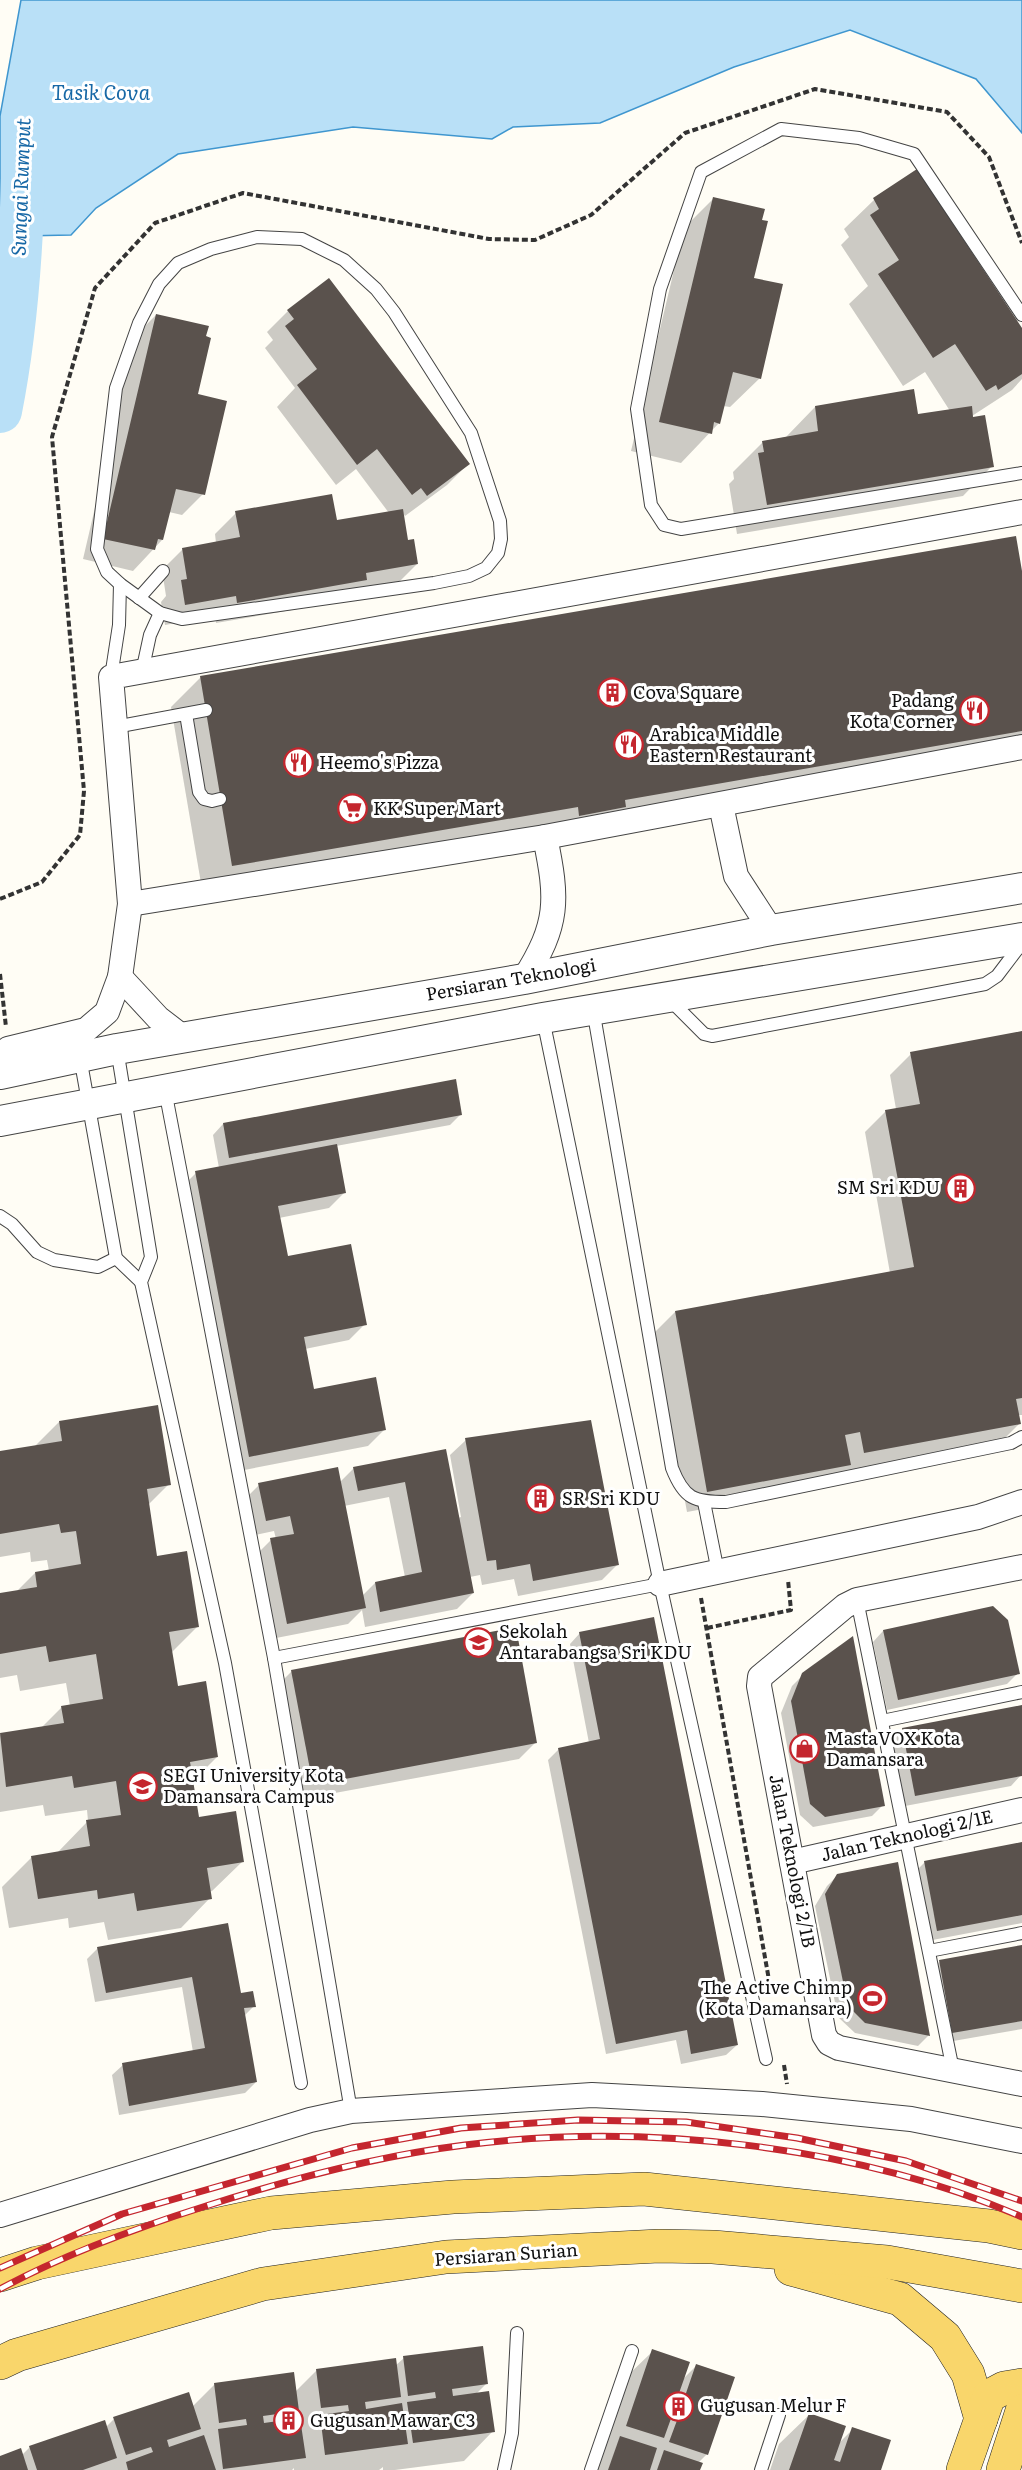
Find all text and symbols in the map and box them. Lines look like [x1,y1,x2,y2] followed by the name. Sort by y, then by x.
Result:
[52,76,151,106] water label: Tasik Cova
[2,117,36,257] water label: Sungai Rumput
[596,677,628,709] building icon: Cova Square
[633,678,740,705] place label: Cova Square
[849,686,955,734] place label: Padang Kota Corner
[959,695,991,727] restaurant icon: Padang Kota Corner
[649,720,813,768] place label: Arabica Middle Eastern Restaurant
[612,729,644,761] restaurant icon: Arabica Middle Eastern Restaurant
[282,747,314,779] restaurant icon: Heemo's Pizza
[319,748,440,775] place label: Heemo's Pizza
[336,793,368,825] supermarket icon: KK Super Mart
[373,794,502,821] place label: KK Super Mart
[424,950,598,1007] street label: Persiaran Teknologi
[945,1172,977,1204] building icon: SM Sri KDU
[837,1173,940,1200] place label: SM Sri KDU
[525,1483,557,1515] building icon: SR Sri KDU
[562,1484,660,1511] place label: SR Sri KDU
[499,1617,692,1665] place label: Sekolah Antarabangsa Sri KDU
[462,1626,494,1658] school or university icon: Sekolah Antarabangsa Sri KDU
[826,1724,961,1772] place label: MastaVOX Kota Damansara
[789,1733,821,1765] shop icon: MastaVOX Kota Damansara
[163,1761,345,1809] place label: SEGI University Kota Damansara Campus
[126,1770,158,1802] school or university icon: SEGI University Kota Damansara Campus
[763,1772,824,1950] street label: Jalan Teknologi 2/1B
[818,1802,995,1867] street label: Jalan Teknologi 2/1E
[698,1973,852,2021] place label: The Active Chimp (Kota Damansara)
[857,1982,889,2014] sports icon: The Active Chimp (Kota Damansara)
[433,2235,579,2272] street label: Persiaran Surian
[663,2390,695,2422] building icon: Gugusan Melur F
[700,2391,847,2418] place label: Gugusan Melur F
[273,2405,305,2437] building icon: Gugusan Mawar C3
[310,2406,476,2433] place label: Gugusan Mawar C3

